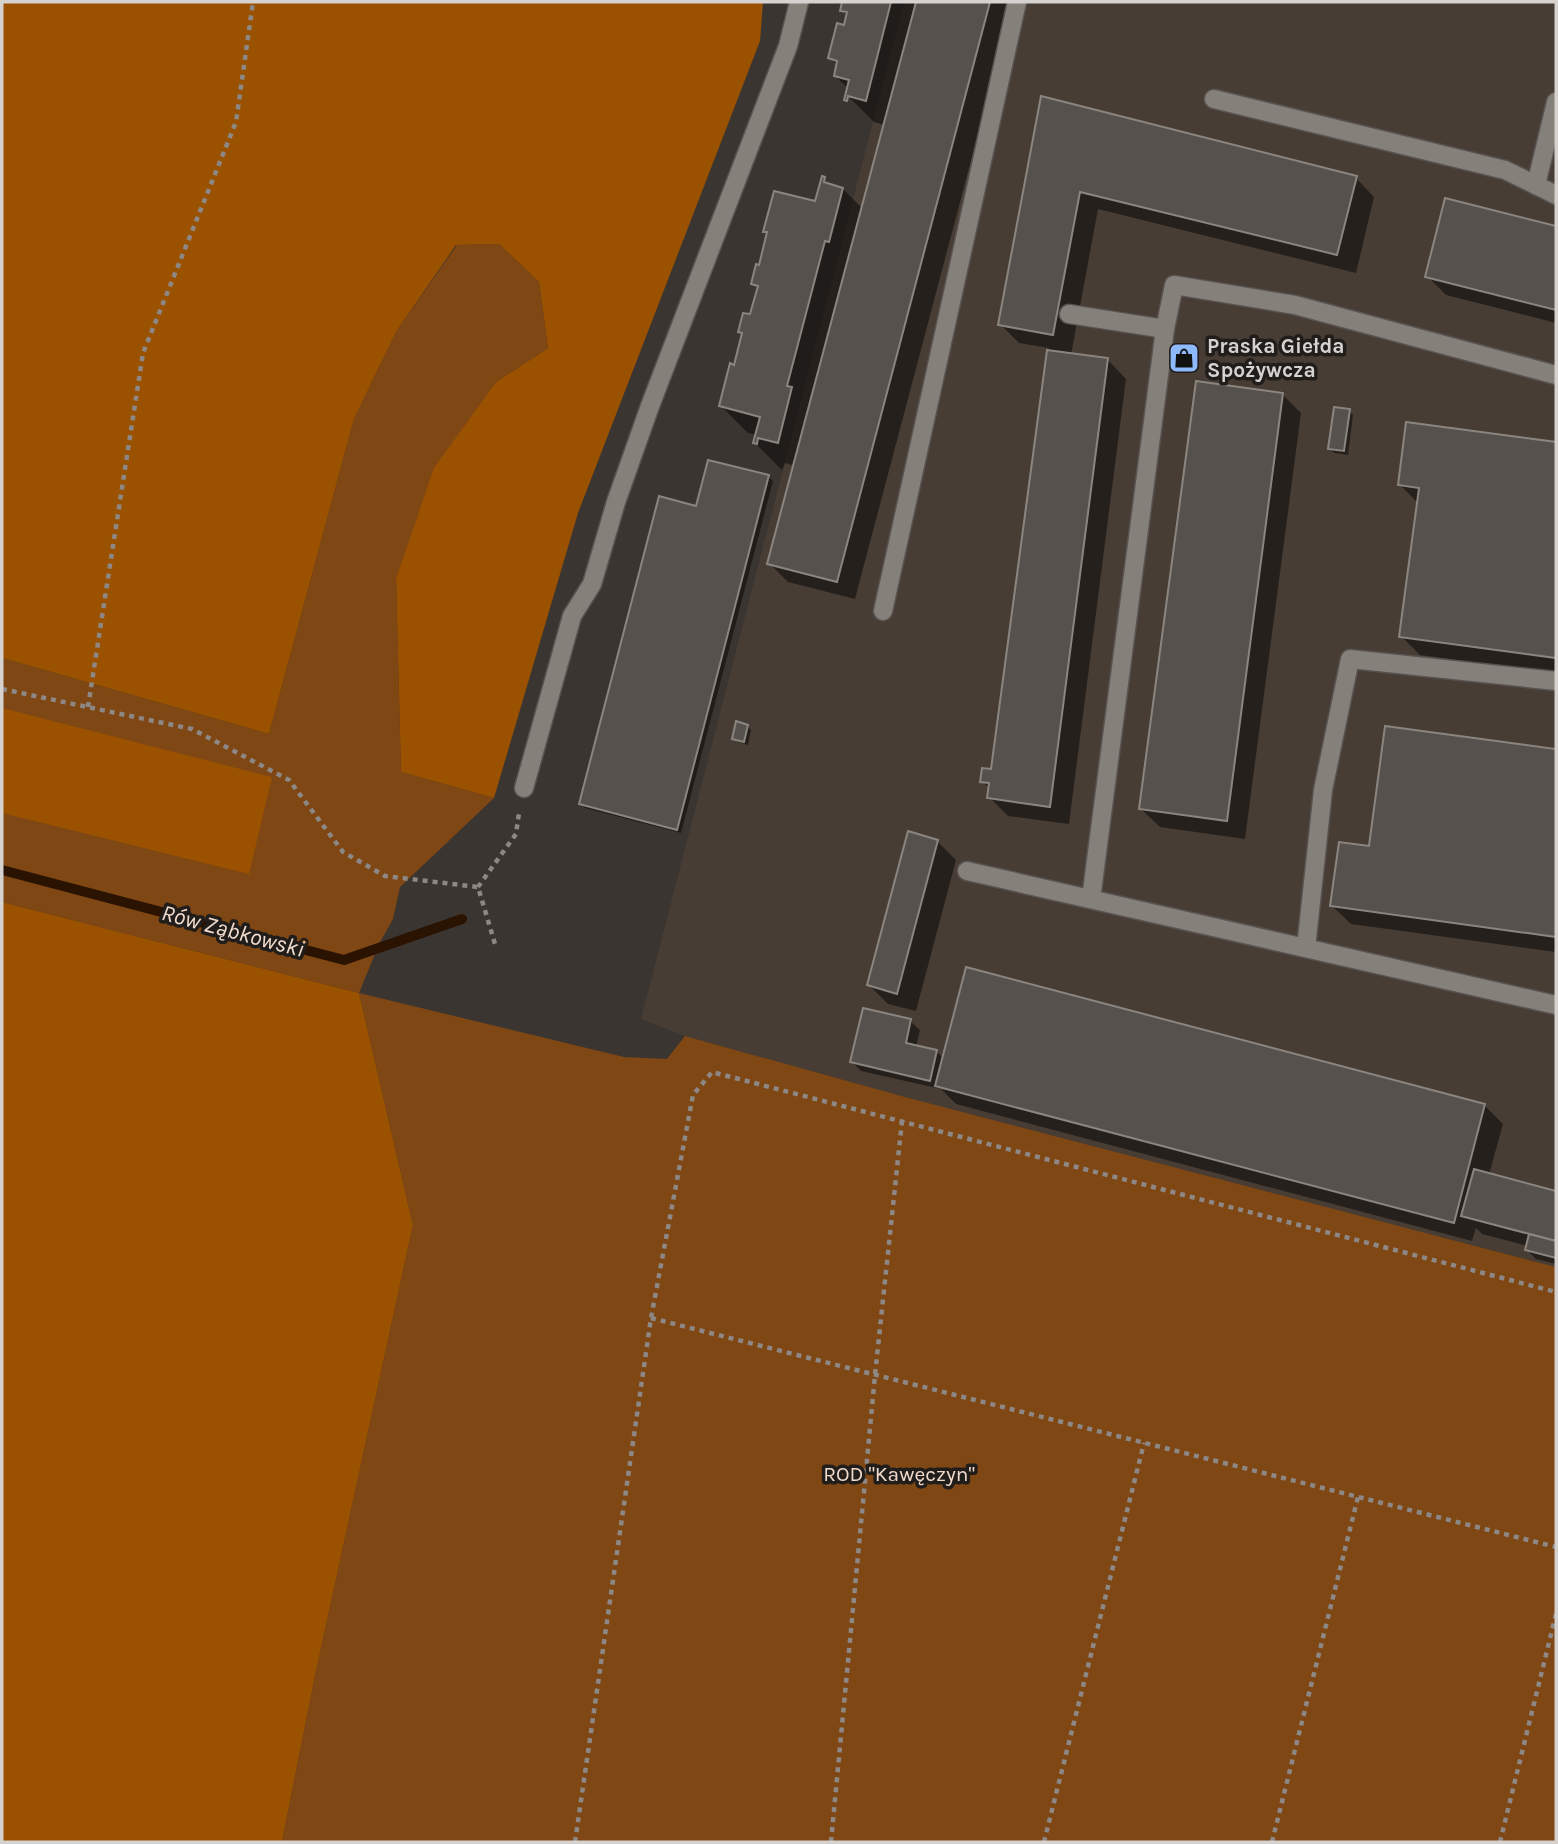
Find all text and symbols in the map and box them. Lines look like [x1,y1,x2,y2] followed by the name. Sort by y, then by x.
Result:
[1207,334,1345,382] place label: Praska Giełda Spożywcza
[1167,341,1201,375] shop icon: Praska Giełda Spożywcza
[159,899,307,963] water label: Rów Ząbkowski
[823,1462,975,1486] park label: ROD "Kawęczyn"

